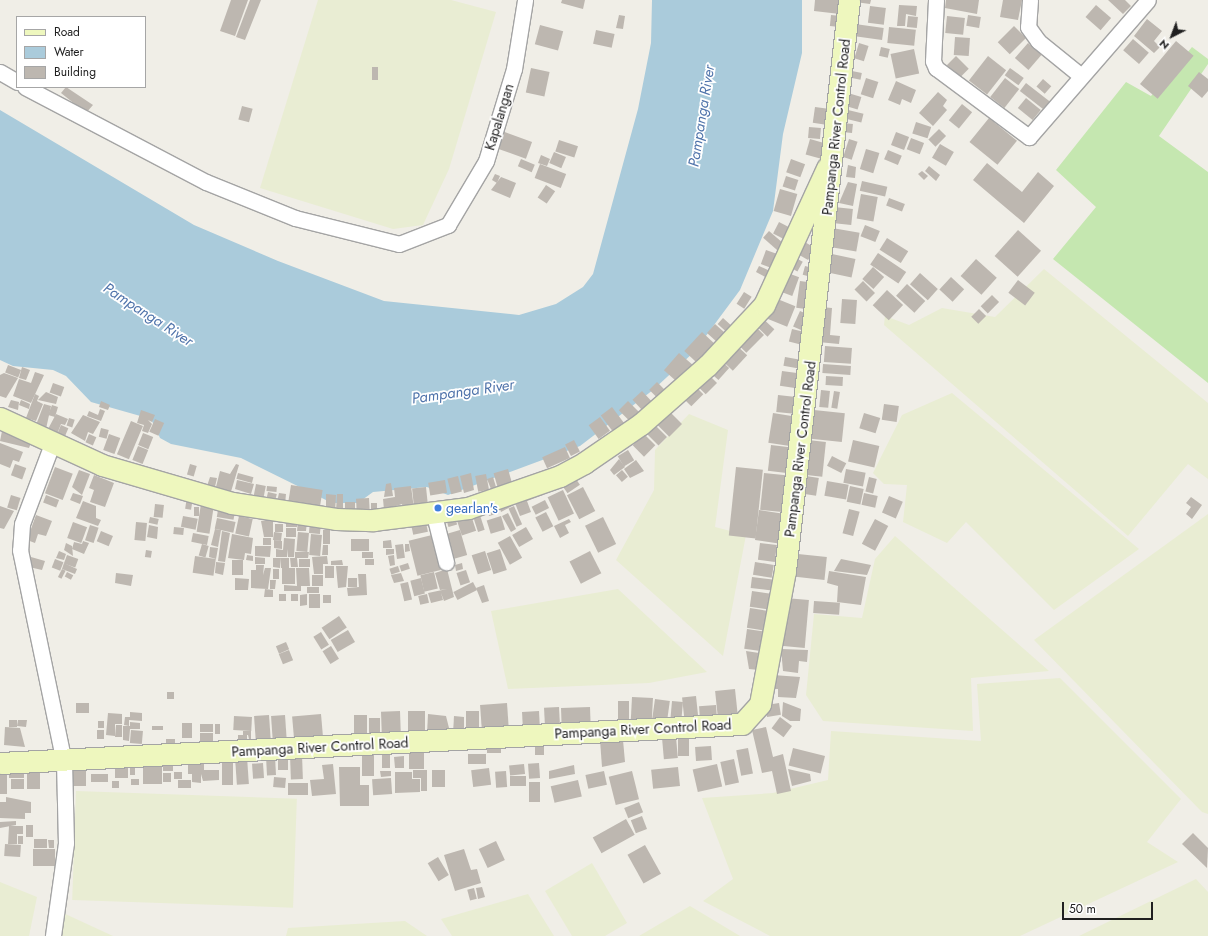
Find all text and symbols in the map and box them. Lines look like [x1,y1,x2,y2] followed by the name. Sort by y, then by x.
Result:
[16,16,146,88] legend
[1152,16,1192,56] north arrow
[54,23,80,41] text: Road
[1155,36,1173,54] text: N
[818,38,854,216] street label: Pampanga River Control Road
[54,43,84,61] text: Water
[54,63,96,81] text: Building
[685,64,719,168] water label: Pampanga River
[481,82,517,152] street label: Kapalangan
[100,279,196,351] water label: Pampanga River
[781,360,819,538] street label: Pampanga River Control Road
[411,376,515,408] water label: Pampanga River
[446,500,498,516] place label: gearlan's
[433,503,443,513] marker: gearlan's
[554,716,732,742] street label: Pampanga River Control Road
[231,734,409,760] street label: Pampanga River Control Road
[1064,894,1155,920] scale bar
[1069,900,1096,918] text: 50 m

